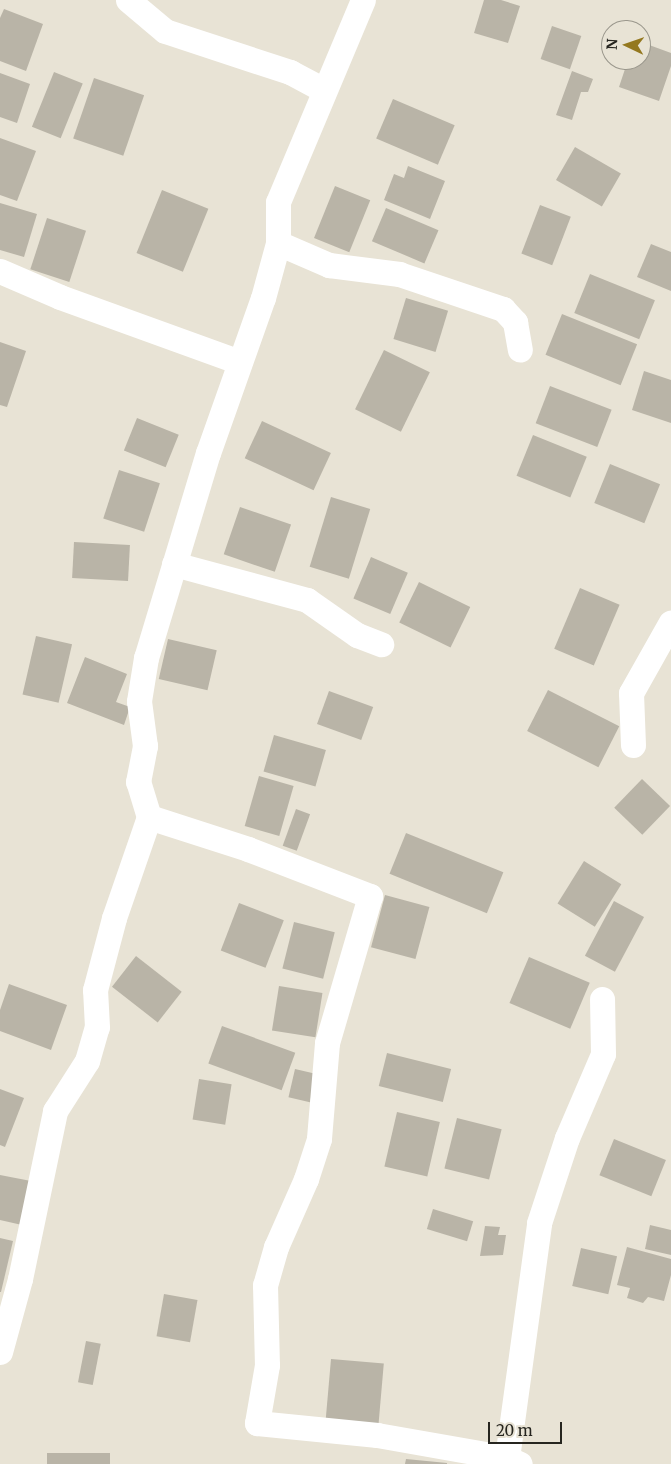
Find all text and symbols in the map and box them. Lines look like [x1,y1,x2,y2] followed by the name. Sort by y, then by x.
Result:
[601,20,651,70] north arrow
[603,38,621,50] text: N
[491,1412,565,1444] scale bar
[496,1421,533,1440] text: 20 m

